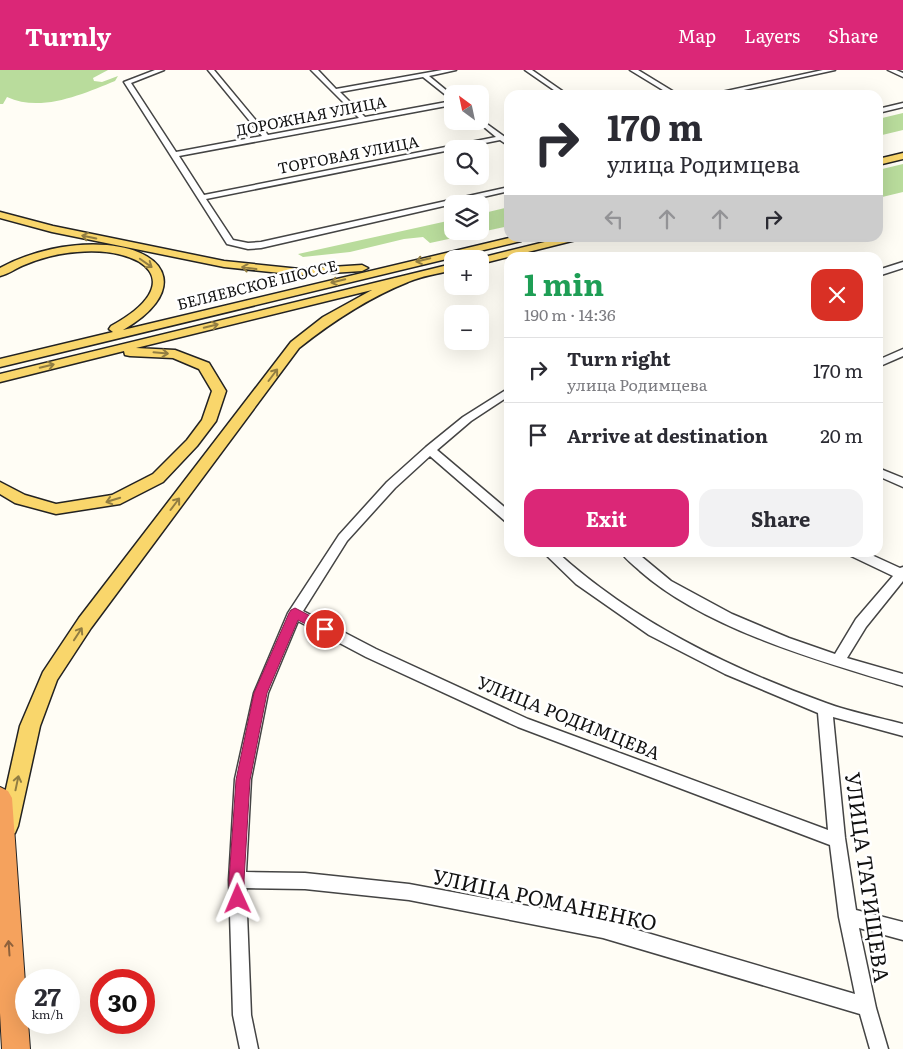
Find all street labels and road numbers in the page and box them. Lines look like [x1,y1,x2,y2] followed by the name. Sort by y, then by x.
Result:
[234,89,388,141] street label: ДОРОЖНАЯ УЛИЦА
[275,129,421,179] street label: ТОРГОВАЯ УЛИЦА
[174,253,340,315] street label: БЕЛЯЕВСКОЕ ШОССЕ
[473,668,665,766] street label: УЛИЦА РОДИМЦЕВА
[839,770,899,985] street label: УЛИЦА ТАТИЩЕВА
[430,859,660,937] street label: УЛИЦА РОМАНЕНКО

